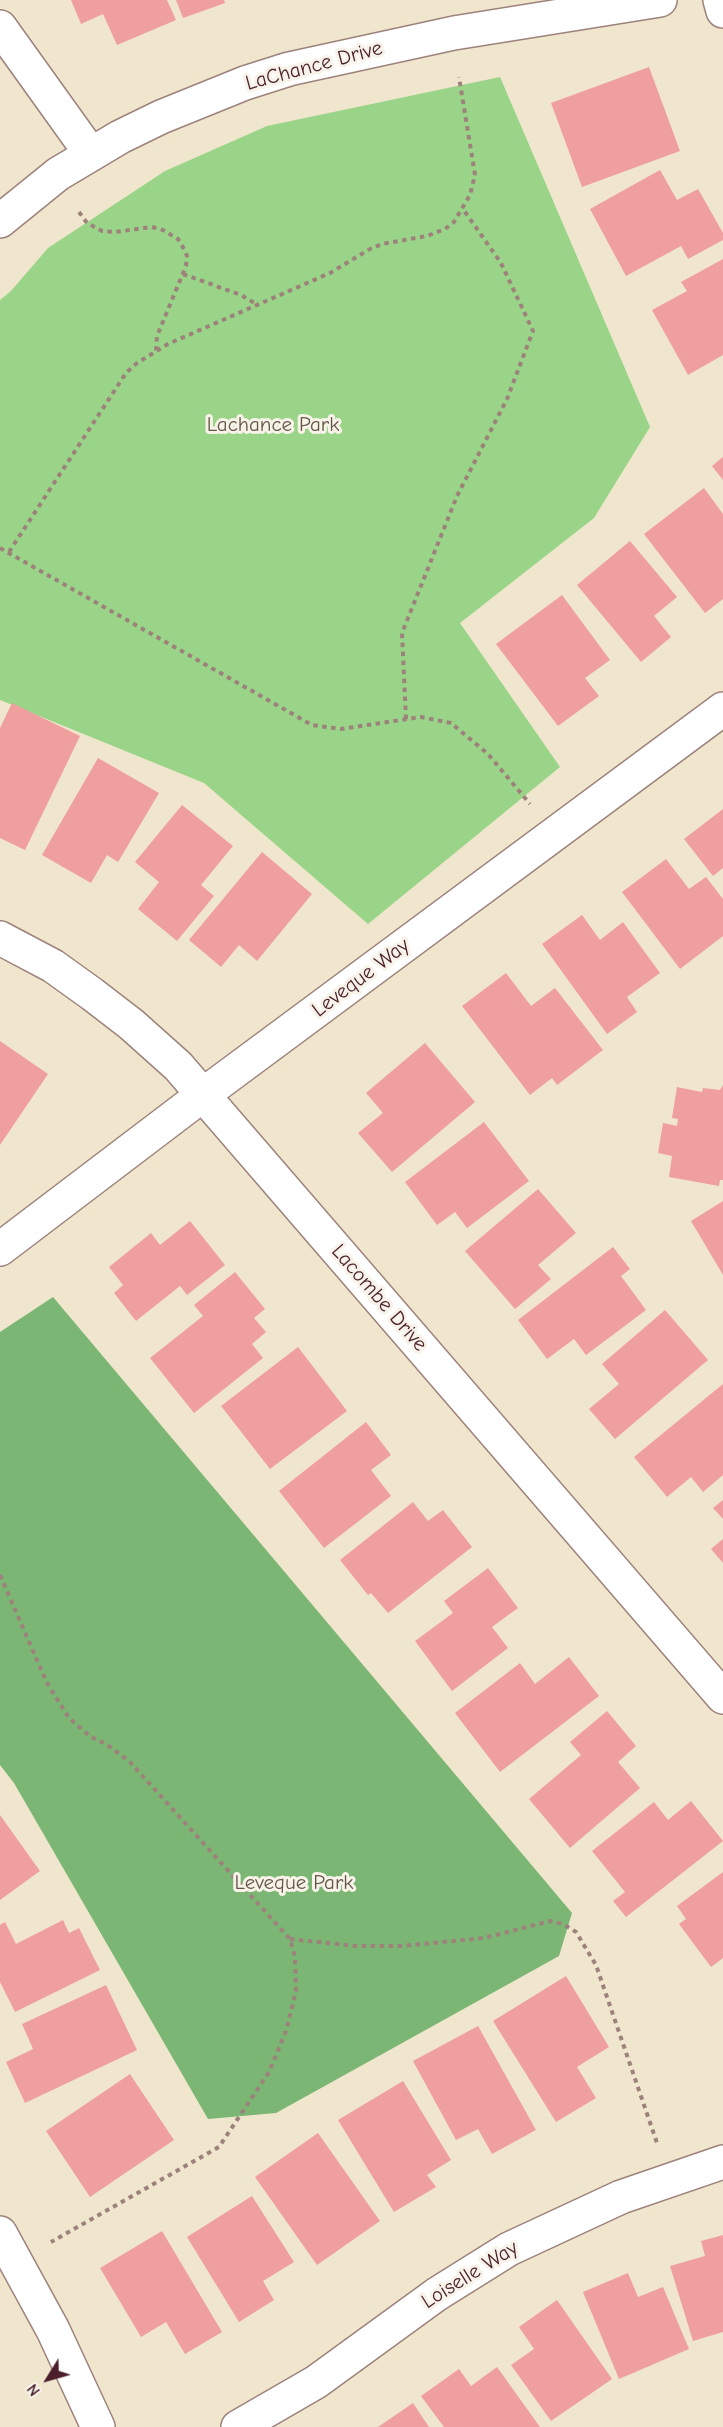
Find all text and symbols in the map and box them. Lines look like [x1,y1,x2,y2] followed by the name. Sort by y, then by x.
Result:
[243,36,385,96] street label: LaChance Drive
[207,412,339,438] park label: Lachance Park
[307,933,415,1023] street label: Leveque Way
[326,1239,432,1357] street label: Lacombe Drive
[235,1870,353,1896] park label: Leveque Park
[417,2235,523,2315] street label: Loiselle Way
[18,2349,78,2409] north arrow
[23,2380,44,2399] text: N

